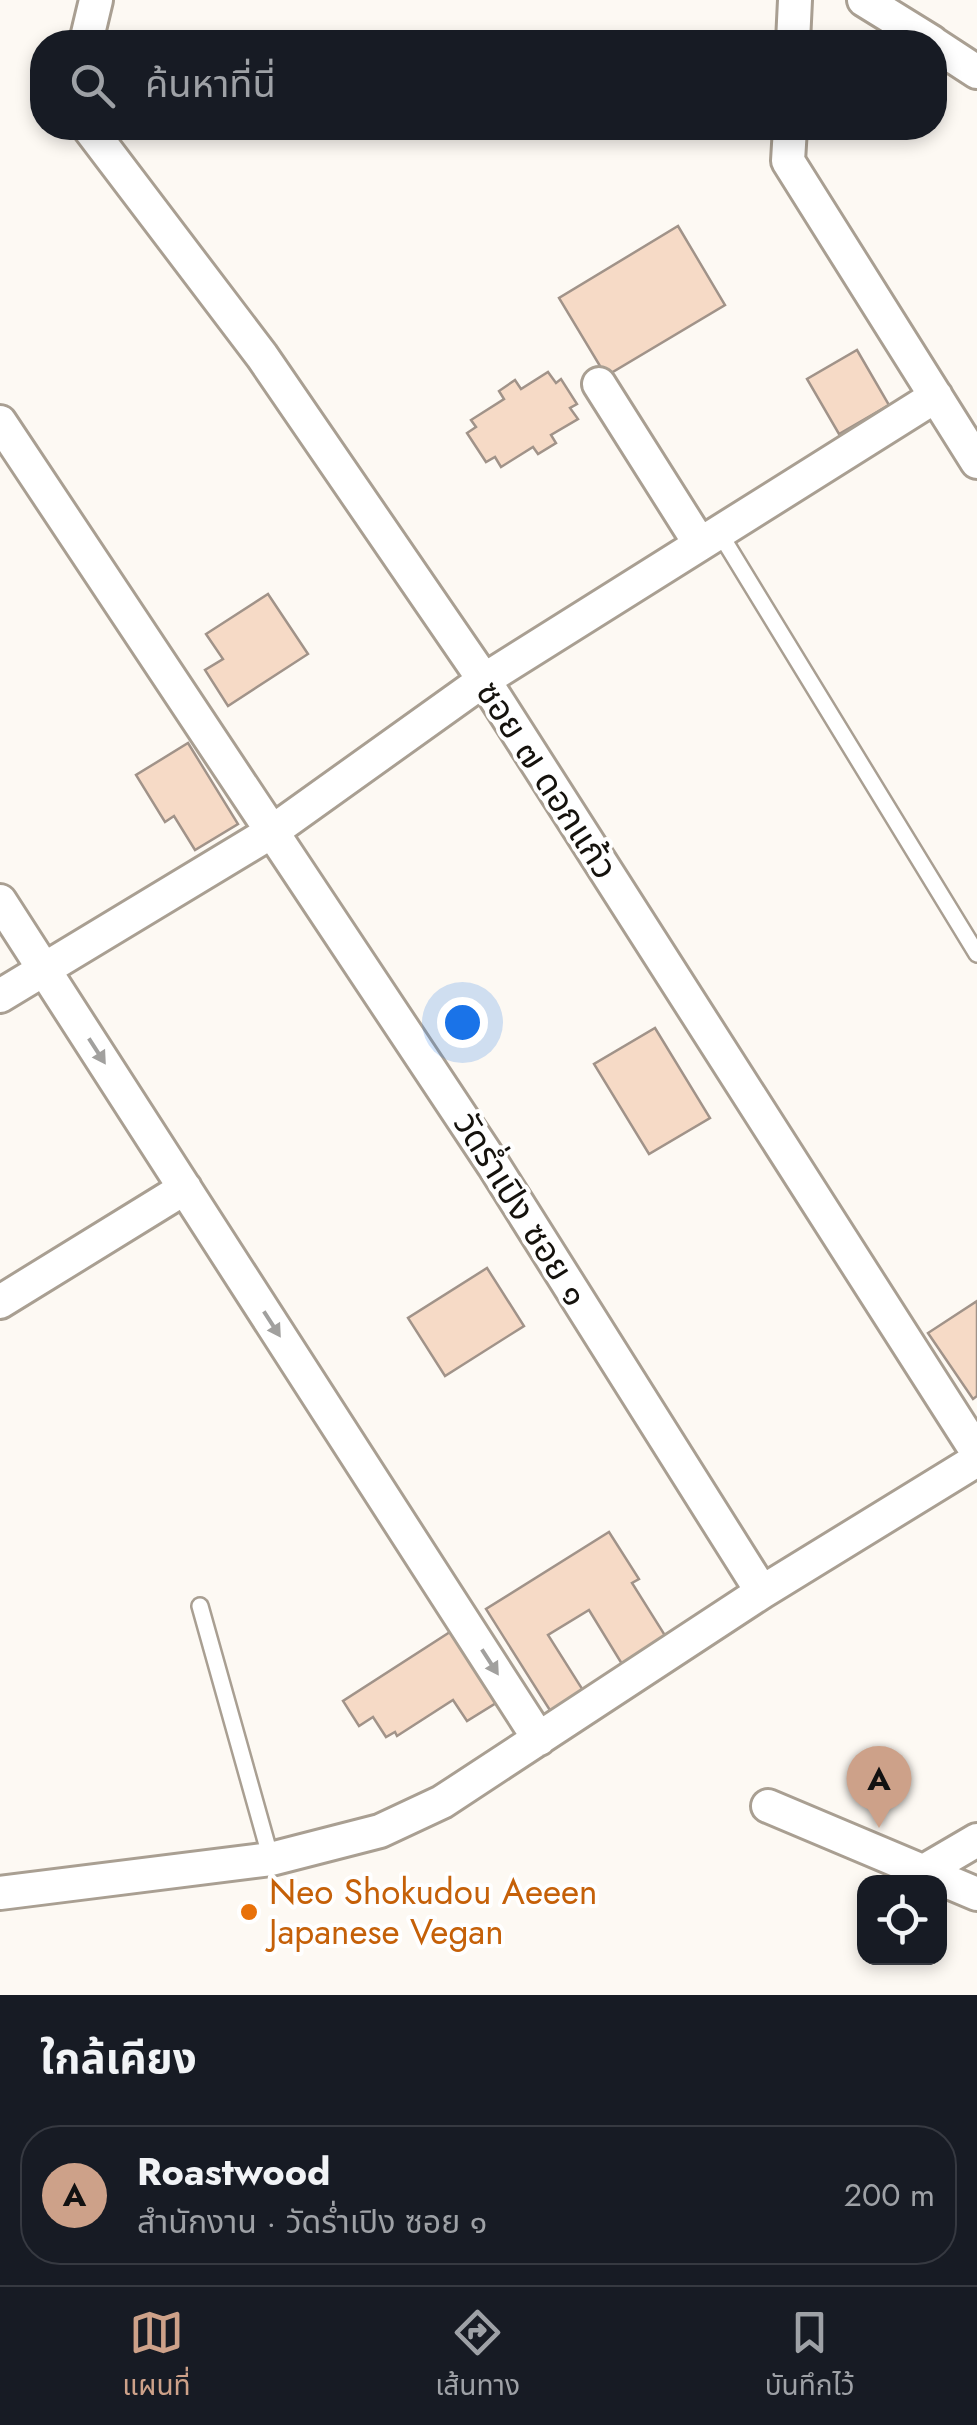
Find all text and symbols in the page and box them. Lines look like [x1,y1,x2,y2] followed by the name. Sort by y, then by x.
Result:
[30,30,947,140] search box
[145,56,276,111] text: ค้นหาที่นี่
[65,58,120,113] icon: search
[464,671,630,889] street label: ซอย ๗ ดอกแก้ว
[437,997,488,1048] your location
[87,1037,105,1065] one-way arrow
[441,1102,601,1316] street label: วัดร่ำเปิง ซอย ๑
[263,1311,281,1338] one-way arrow
[480,1649,498,1676] one-way arrow
[846,1746,912,1828] pin: A
[265,1867,597,1957] place label: Neo Shokudou Aeeen Japanese Vegan
[857,1875,947,1965] map controls
[857,1875,947,1965] button: locate
[238,1901,260,1923] marker: Neo Shokudou Aeeen Japanese Vegan
[40,2028,197,2089] text: ใกล้เคียง
[137,2144,331,2199] text: Roastwood
[63,2172,86,2218] text: A
[844,2172,935,2218] text: 200 m
[137,2199,487,2245] text: สำนักงาน · วัดร่ำเปิง ซอย ๑
[122,2305,191,2408] tab: แผนที่
[435,2305,520,2408] tab: เส้นทาง
[765,2305,855,2408] tab: บันทึกไว้

